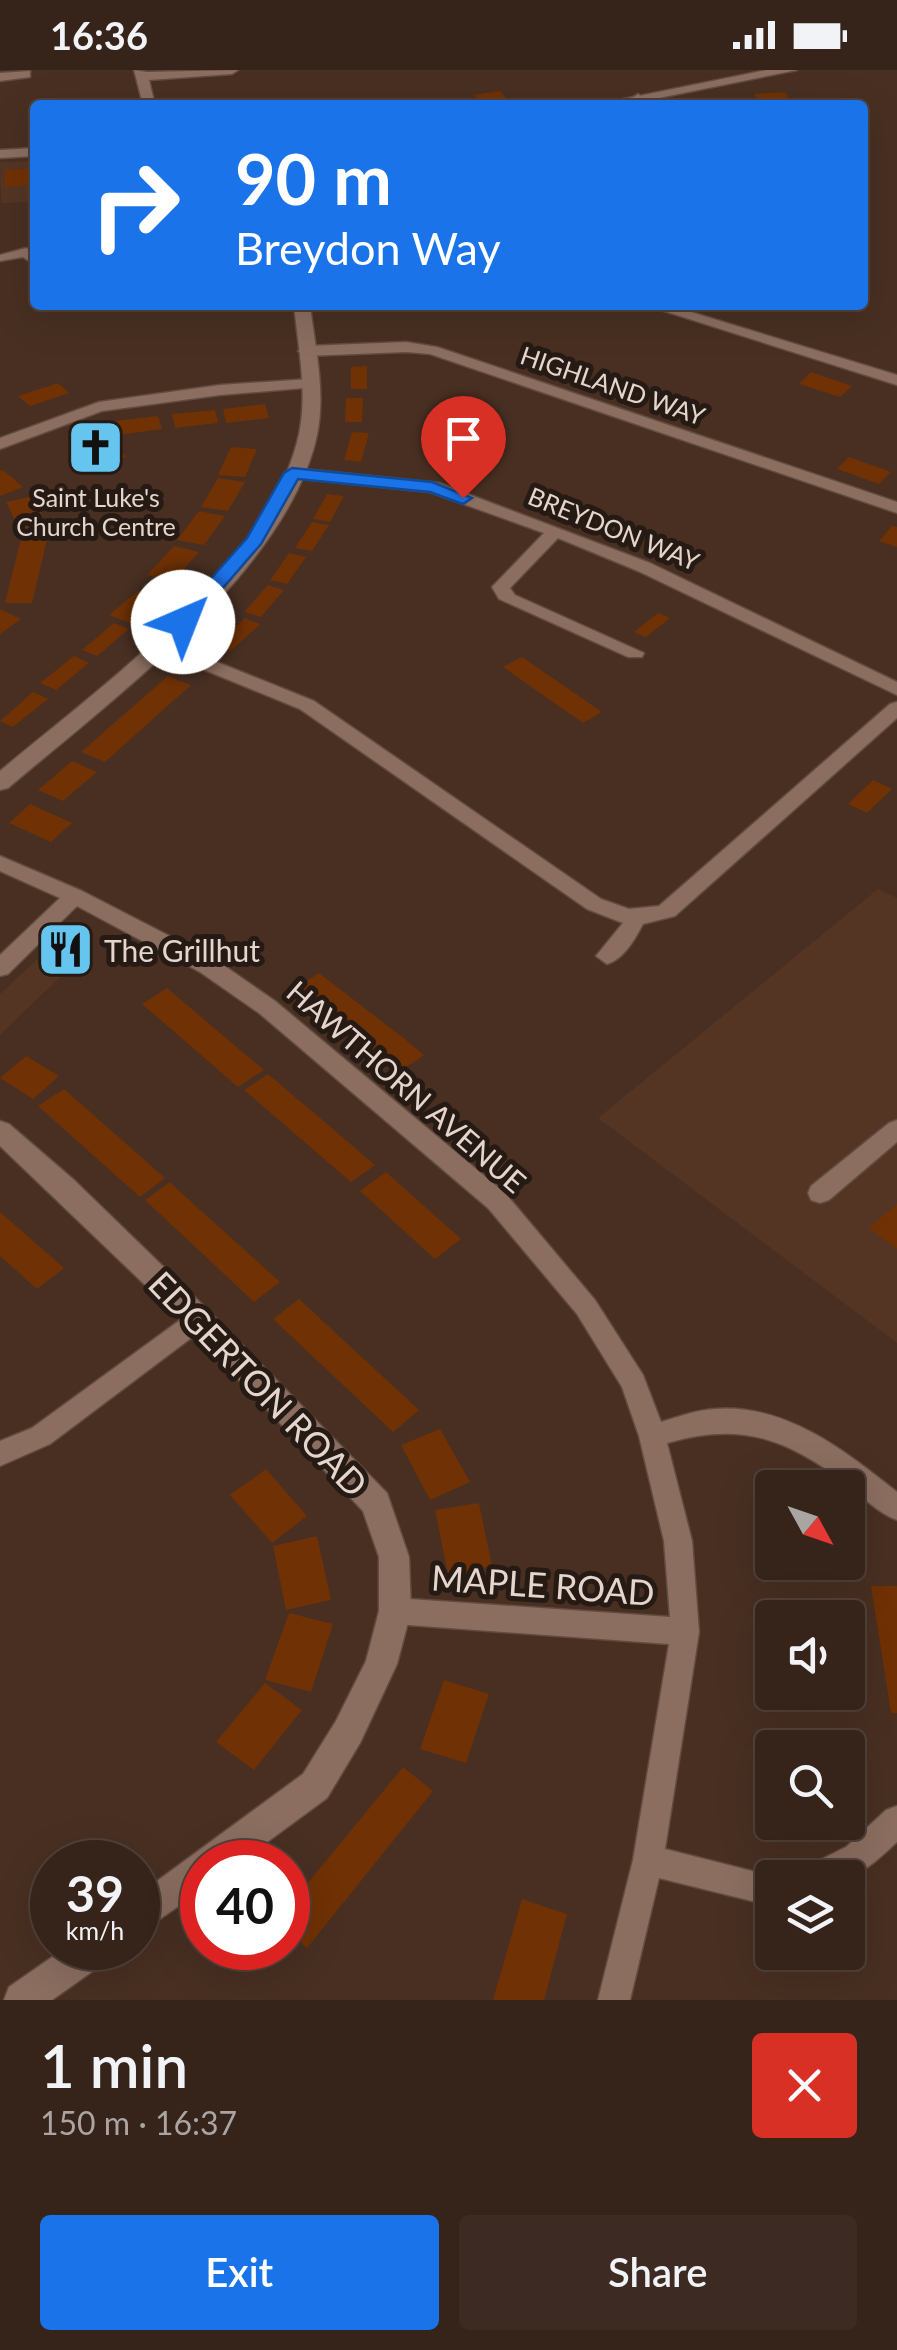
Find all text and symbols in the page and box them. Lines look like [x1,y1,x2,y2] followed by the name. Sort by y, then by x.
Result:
[50,12,148,58] text: 16:36
[235,136,392,220] text: 90 m
[70,140,200,270] icon: right
[235,221,501,275] text: Breydon Way
[517,339,709,431] street label: HIGHLAND WAY
[421,396,506,499] pin
[436,411,491,466] icon: arrive
[66,418,126,478] church icon: Saint Luke's Church Centre
[524,480,704,576] street label: BREYDON WAY
[16,482,176,541] place label: Saint Luke's Church Centre
[131,570,235,674] position arrow
[35,920,95,980] restaurant icon: The Grillhut
[104,932,260,968] place label: The Grillhut
[280,972,534,1200] street label: HAWTHORN AVENUE
[141,1262,377,1504] street label: EDGERTON ROAD
[755,1470,865,1580] north arrow
[755,1470,865,1970] map controls
[430,1555,656,1613] street label: MAPLE ROAD
[755,1600,865,1710] button: sound
[755,1730,865,1840] button: search
[180,1840,310,1970] speed limit sign: 40
[755,1860,865,1970] button: layers
[66,1863,124,1923] text: 39
[66,1915,124,1945] text: km/h
[40,2029,188,2101] text: 1 min
[752,2033,857,2138] button: close
[40,2103,237,2142] text: 150 m · 16:37
[40,2215,439,2330] button: Exit
[459,2215,857,2330] button: Share

